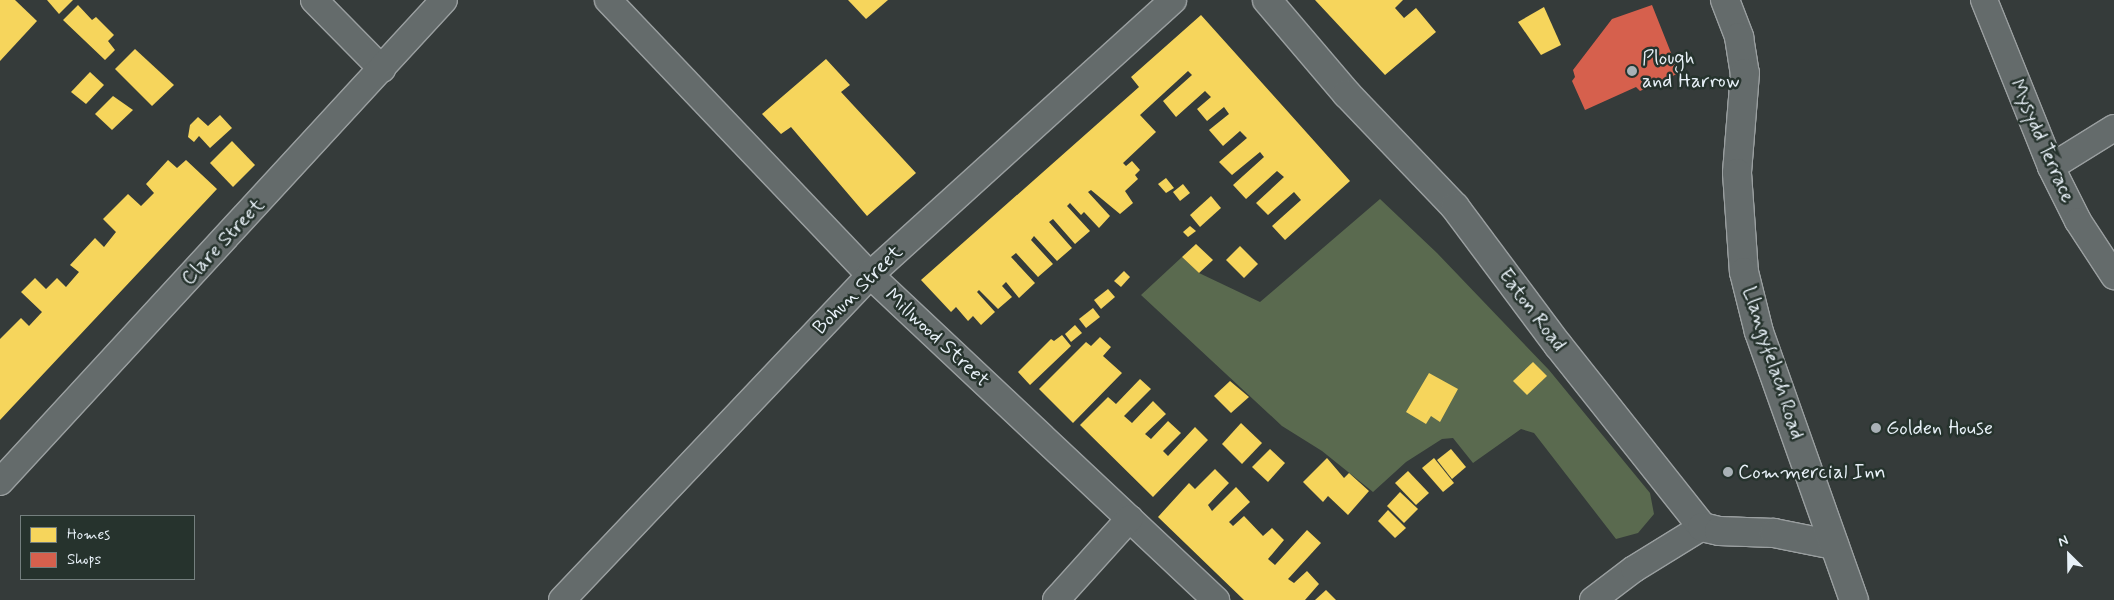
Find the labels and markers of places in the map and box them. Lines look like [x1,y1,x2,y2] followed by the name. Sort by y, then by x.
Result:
[1642,47,1739,94] place label: Plough and Harrow
[1626,65,1638,77] marker: Plough and Harrow
[1886,416,1995,440] place label: Golden House
[1870,422,1882,434] marker: Golden House
[1738,460,1885,484] place label: Commercial Inn
[1722,466,1734,478] marker: Commercial Inn

